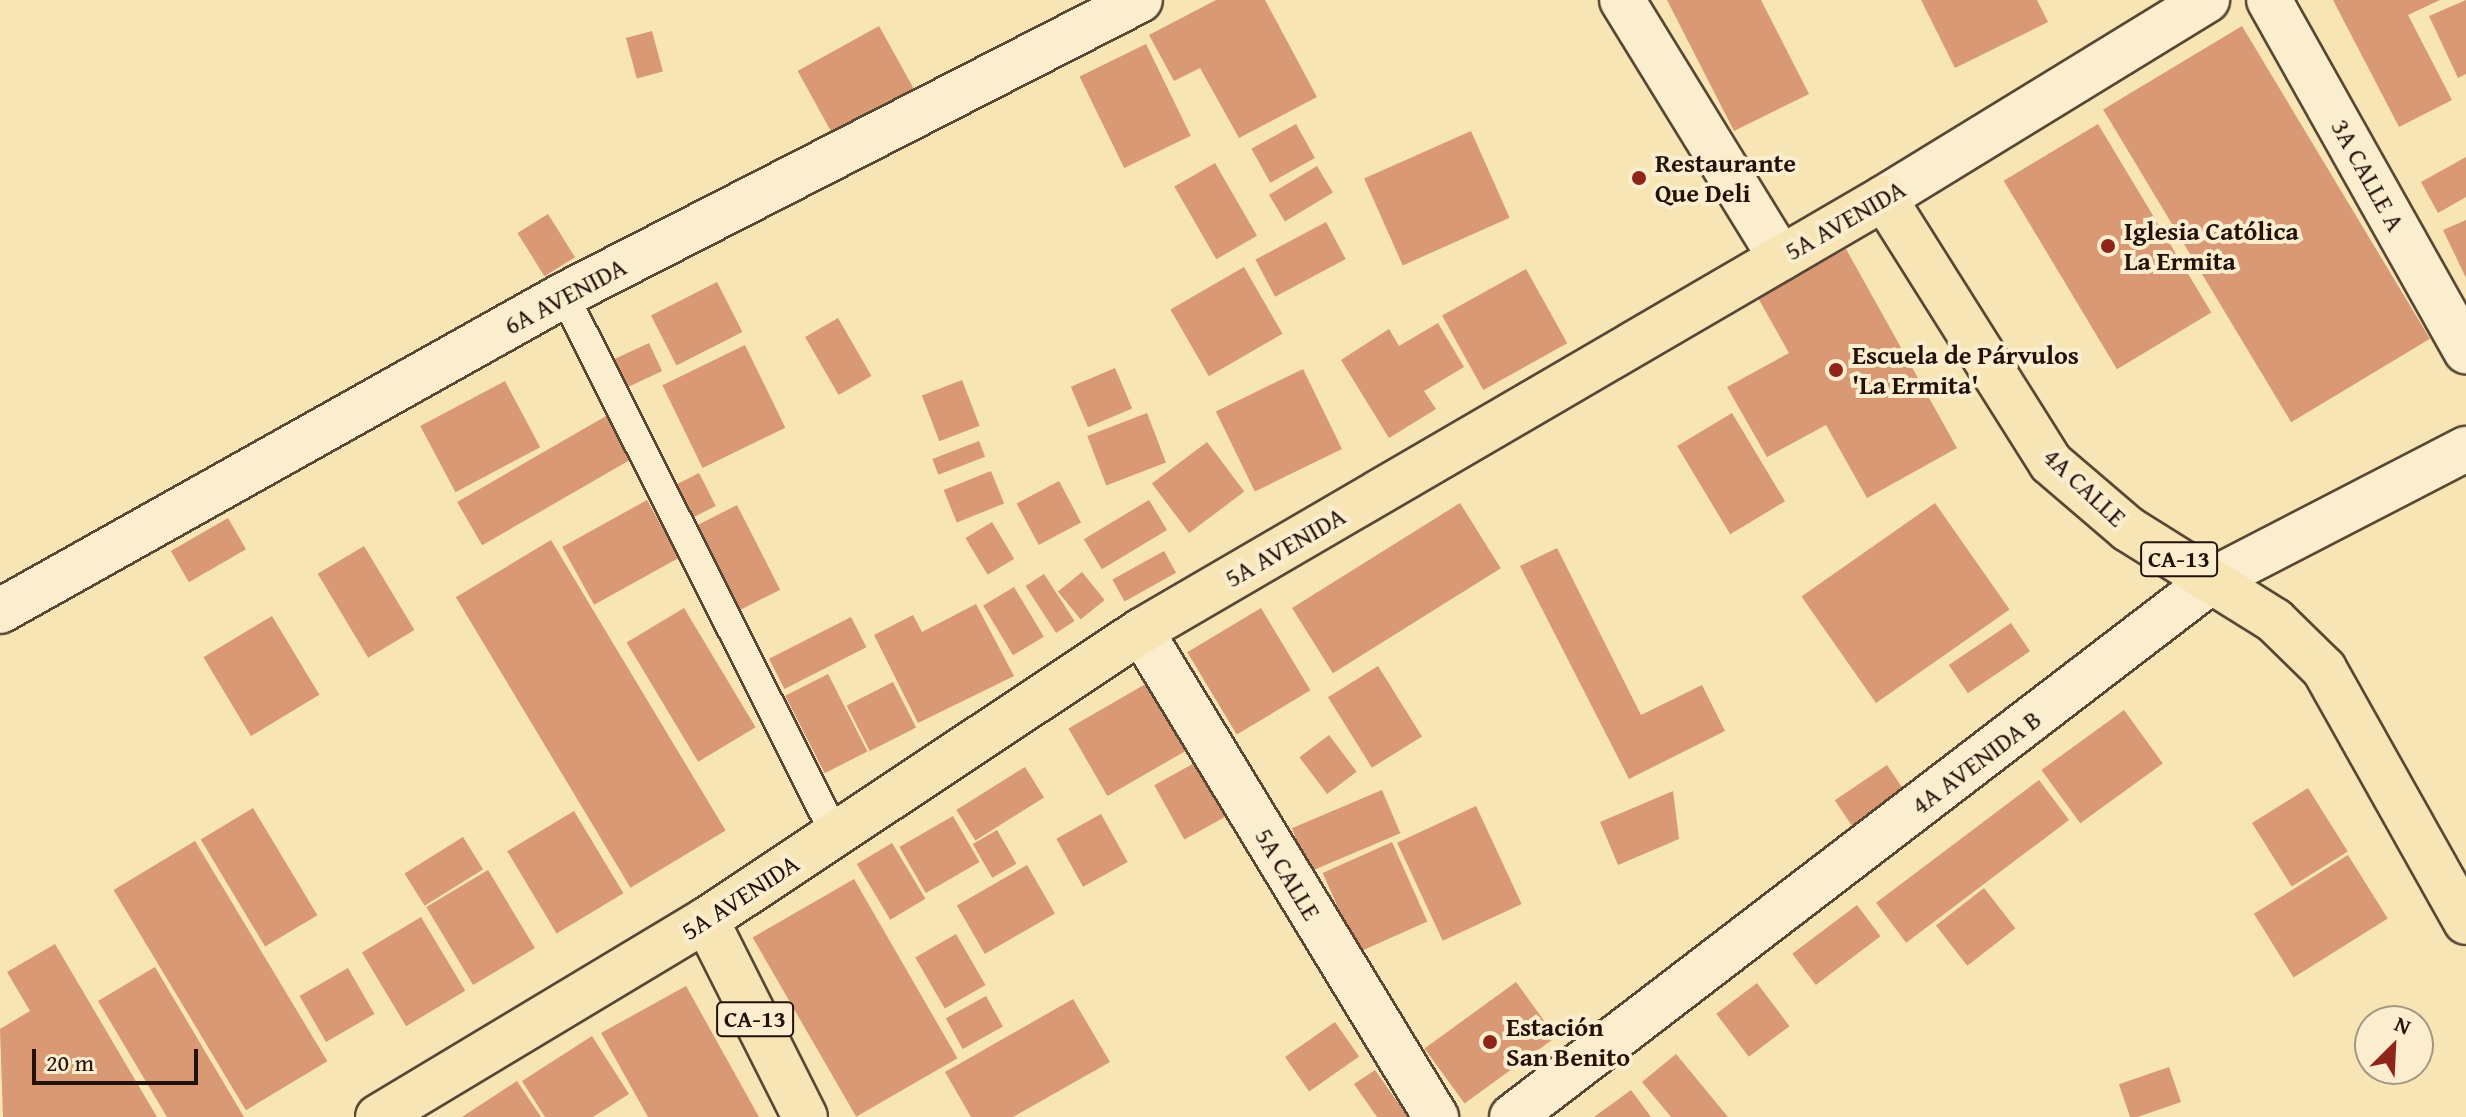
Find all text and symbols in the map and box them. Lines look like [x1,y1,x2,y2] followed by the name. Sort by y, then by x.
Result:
[2325,114,2411,236] street label: 3A CALLE A
[1655,147,1796,208] place label: Restaurante Que Deli
[1630,169,1648,187] marker: Restaurante Que Deli
[1779,173,1911,267] street label: 5A AVENIDA
[2124,215,2299,276] place label: Iglesia Católica La Ermita
[2099,237,2117,255] marker: Iglesia Católica La Ermita
[499,251,631,341] street label: 6A AVENIDA
[1852,339,2079,400] place label: Escuela de Párvulos 'La Ermita'
[1827,361,1845,379] marker: Escuela de Párvulos 'La Ermita'
[2037,441,2133,533] street label: 4A CALLE
[1219,500,1351,594] street label: 5A AVENIDA
[2139,539,2219,579] road number: CA-13
[1905,703,2047,821] street label: 4A AVENIDA B
[1248,822,1328,926] street label: 5A CALLE
[675,847,805,947] street label: 5A AVENIDA
[715,999,795,1039] road number: CA-13
[2354,1005,2434,1085] north arrow
[2390,1007,2416,1043] text: N
[1506,1011,1630,1072] place label: Estación San Benito
[36,1033,202,1083] scale bar
[1481,1033,1499,1051] marker: Estación San Benito
[46,1045,94,1080] text: 20 m

